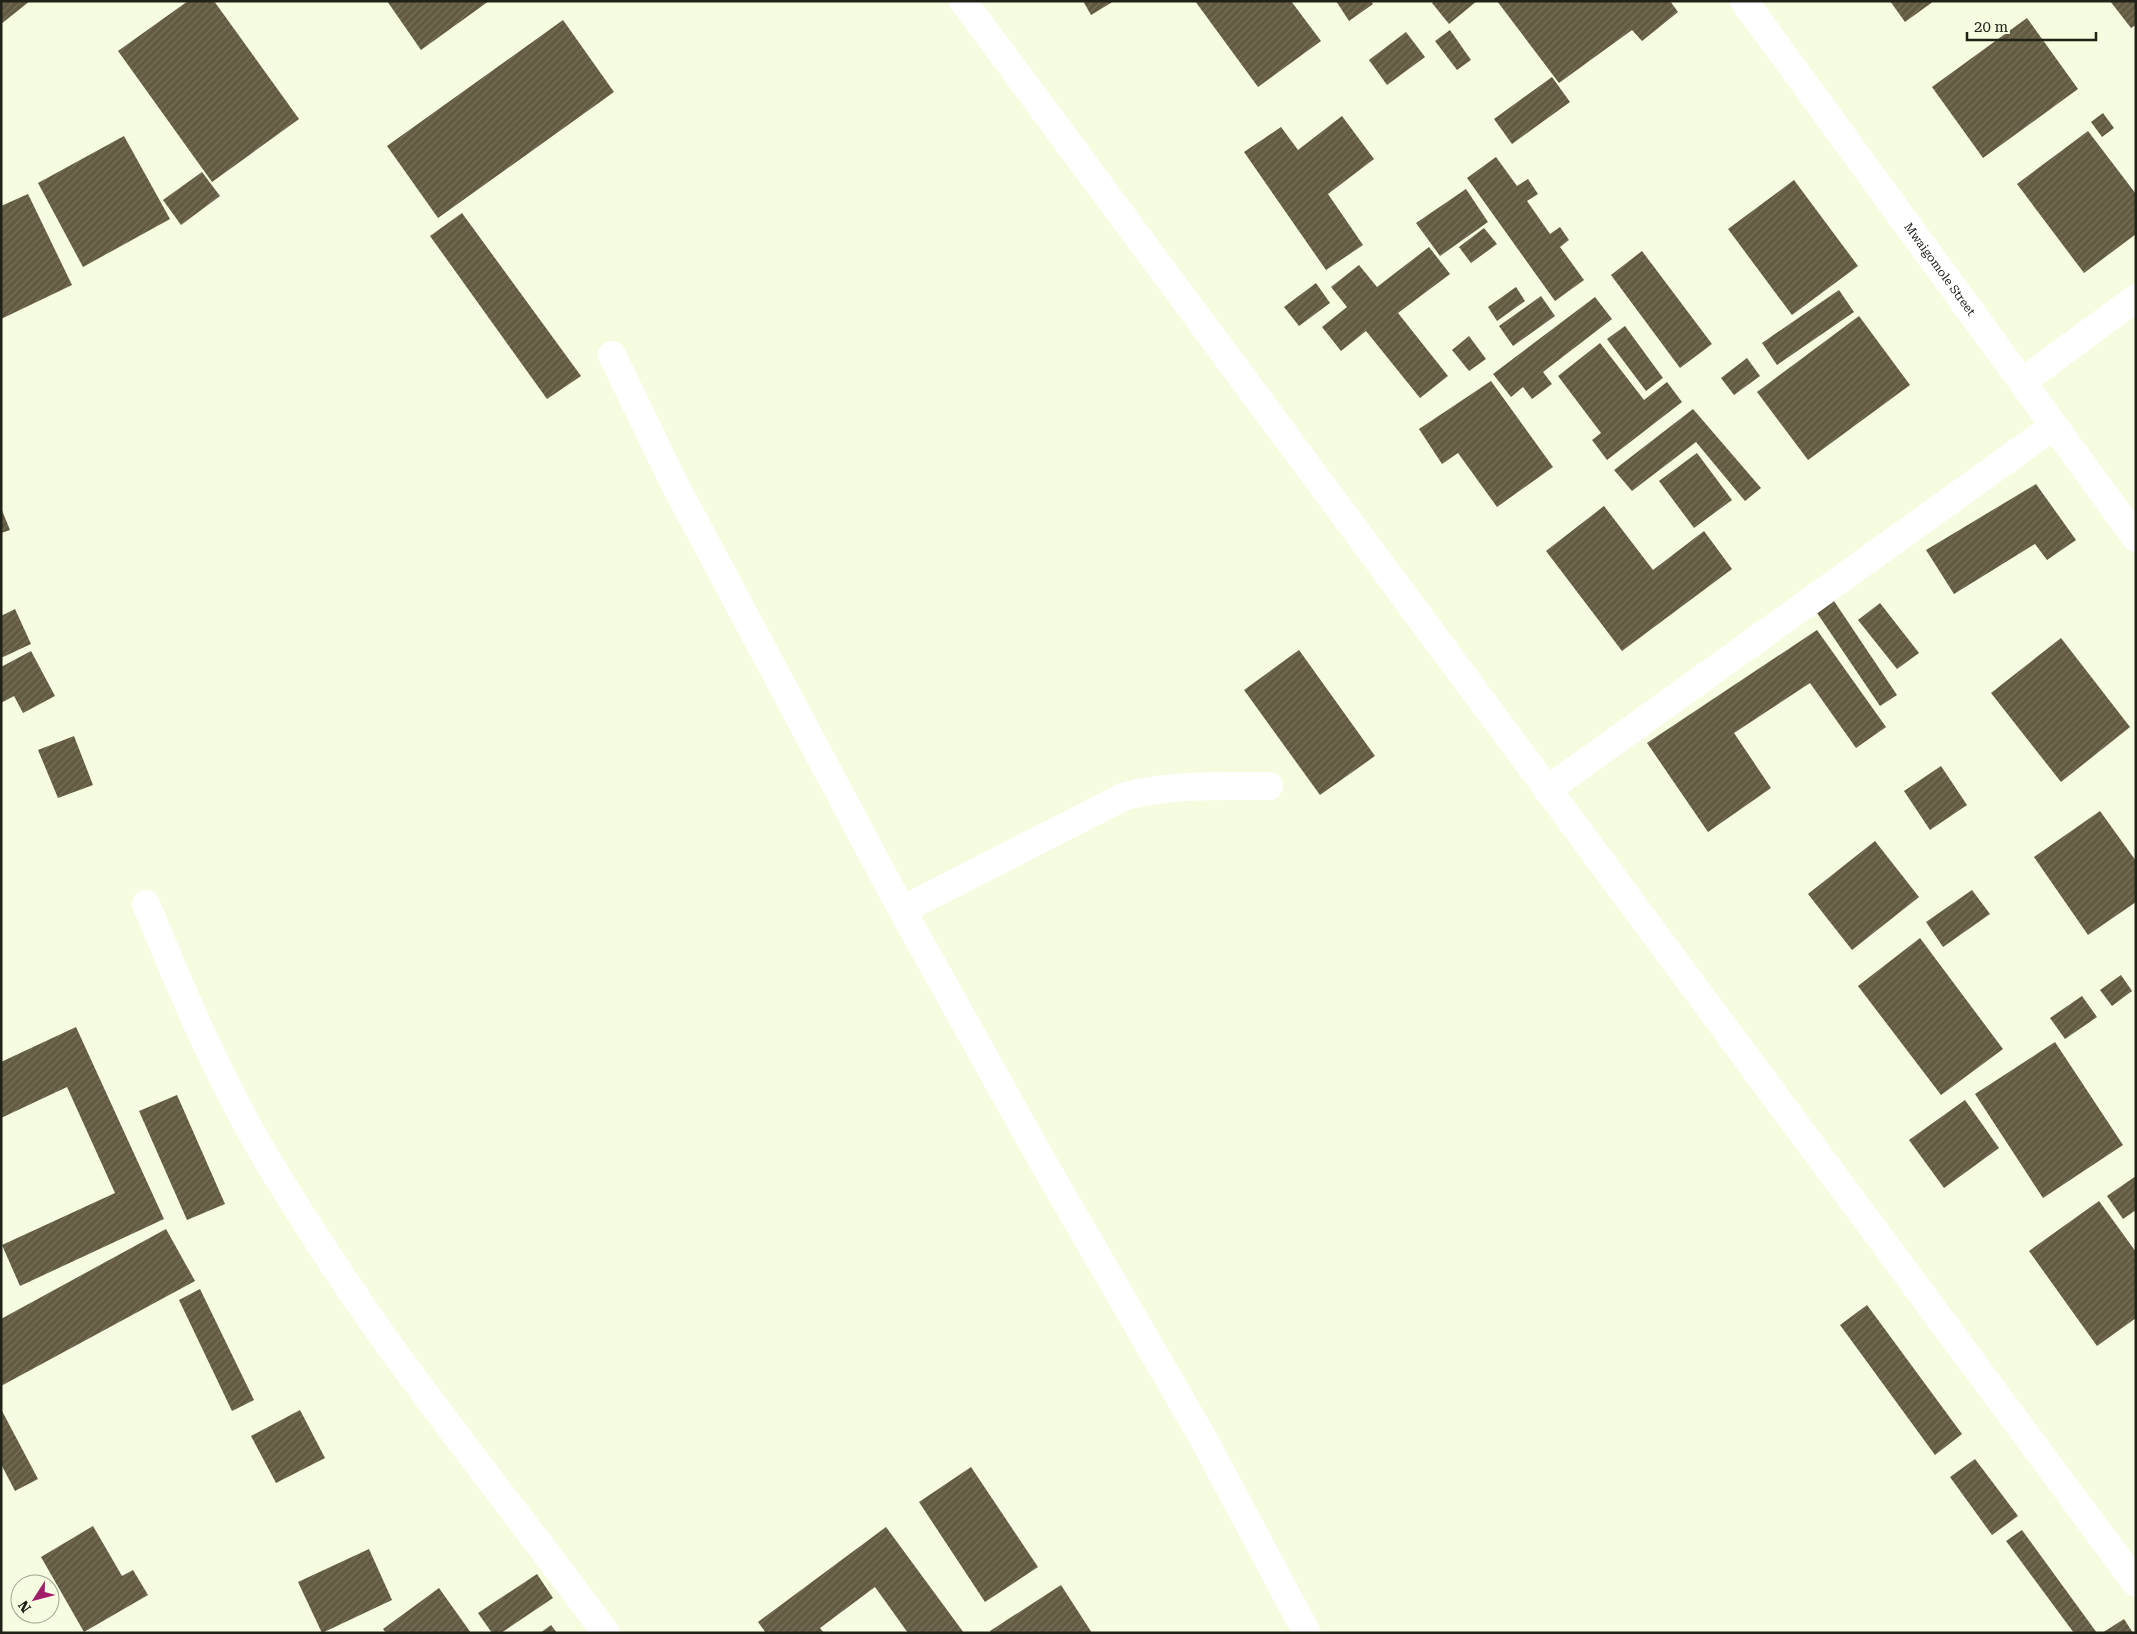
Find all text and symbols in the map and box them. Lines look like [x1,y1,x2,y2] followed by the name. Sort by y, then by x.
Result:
[1967,10,2096,42] scale bar
[1974,18,2009,36] text: 20 m
[1901,220,1979,319] street label: Mwaigomole Street
[10,1574,60,1624] north arrow
[15,1597,34,1616] text: N

